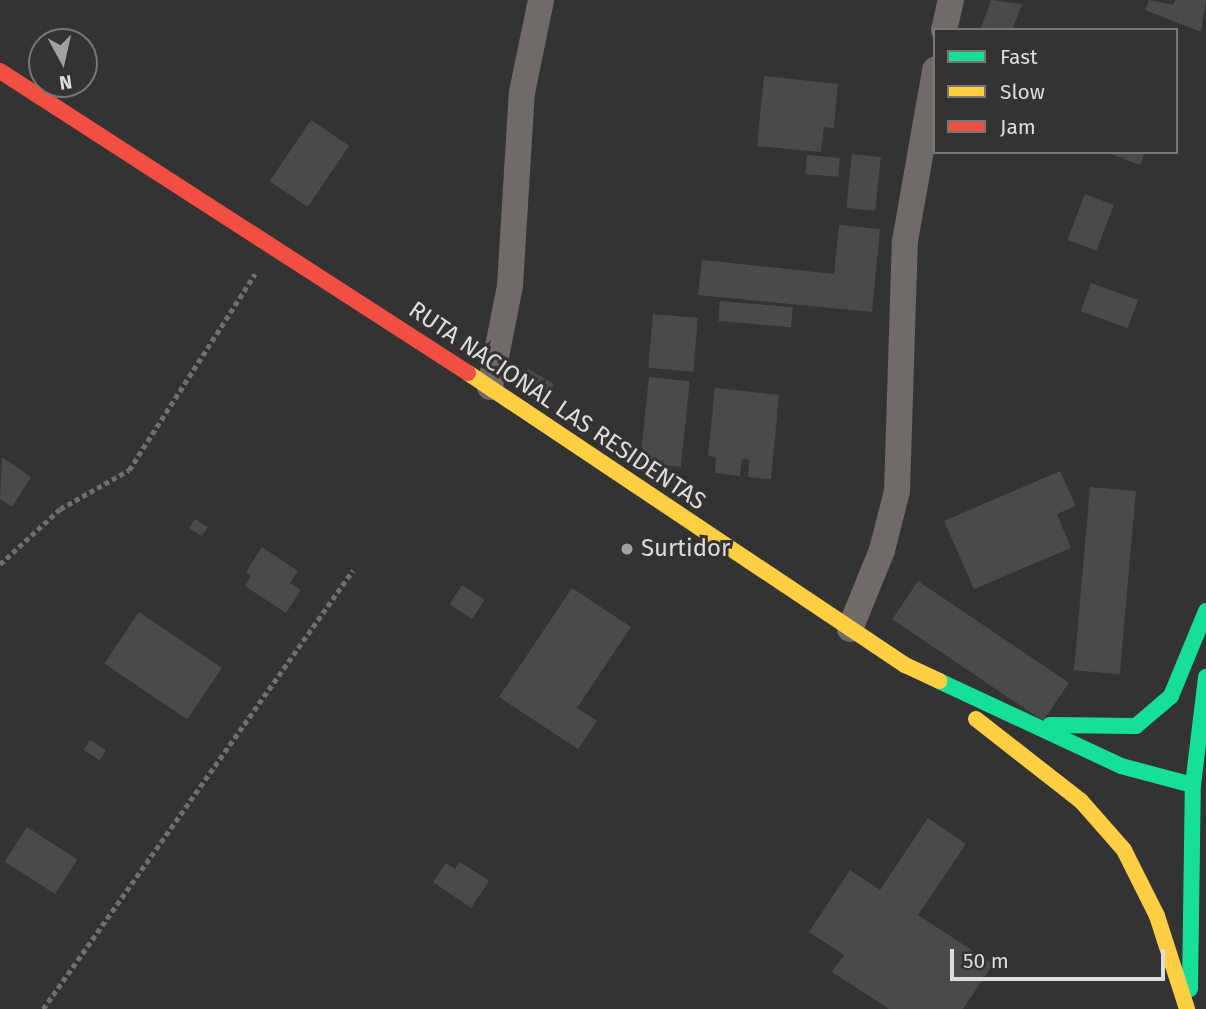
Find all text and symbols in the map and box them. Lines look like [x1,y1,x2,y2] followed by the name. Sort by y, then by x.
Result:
[28,28,98,98] north arrow
[933,28,1178,154] legend
[1000,44,1038,70] text: Fast
[58,70,74,95] text: N
[1000,79,1045,105] text: Slow
[1000,114,1036,140] text: Jam
[403,296,711,516] street label: RUTA NACIONAL LAS RESIDENTAS
[641,535,730,563] place label: Surtidor
[619,541,635,557] marker: Surtidor
[954,936,1169,980] scale bar
[963,948,1009,974] text: 50 m

